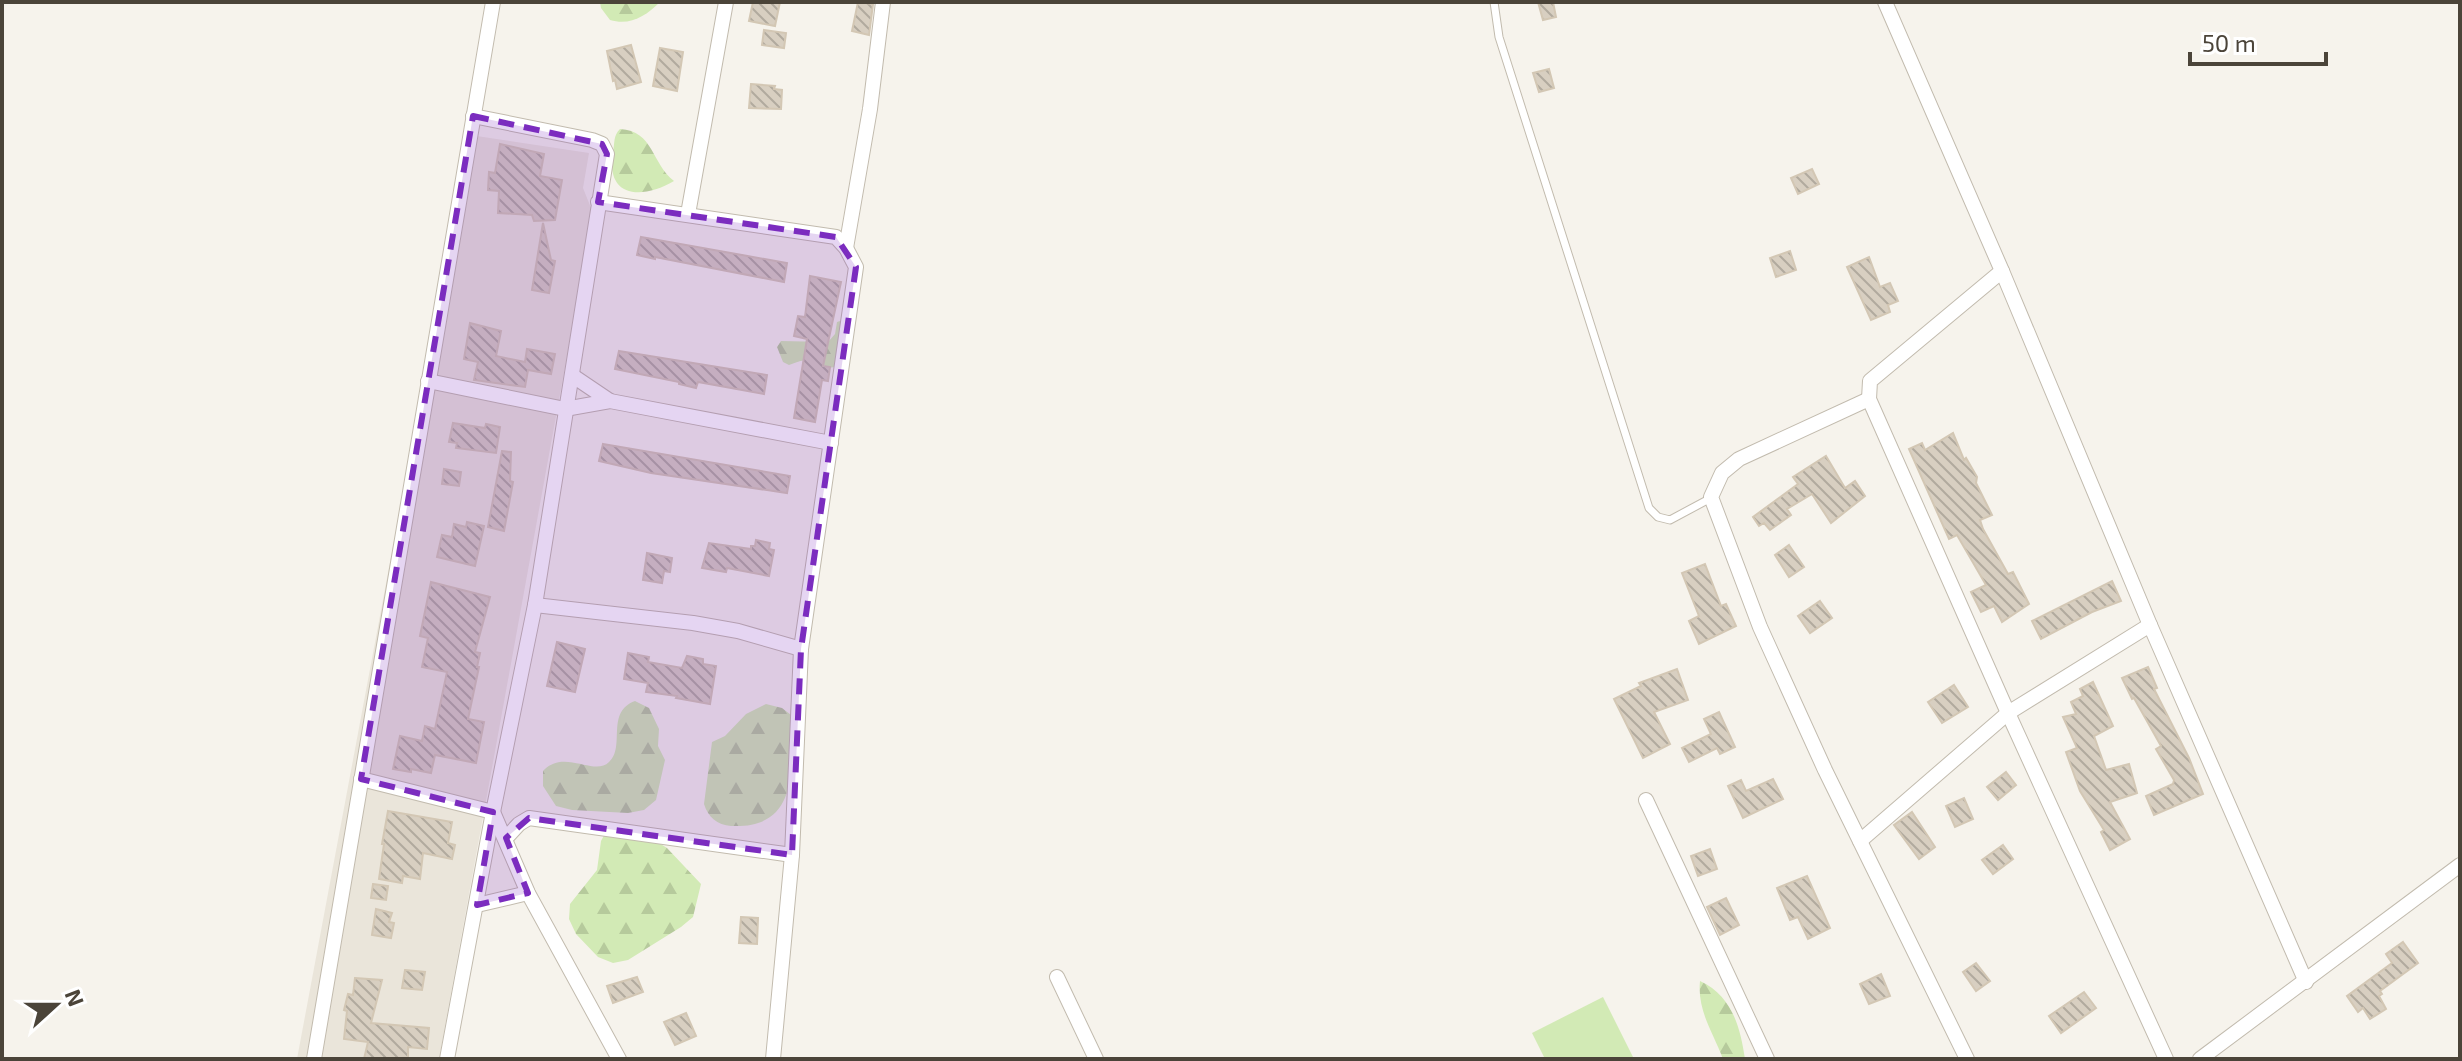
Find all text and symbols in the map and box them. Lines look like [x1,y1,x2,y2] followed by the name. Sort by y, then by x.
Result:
[2190,16,2326,66] scale bar
[2202,28,2256,57] text: 50 m
[16,965,96,1045] north arrow
[61,985,91,1010] text: N

